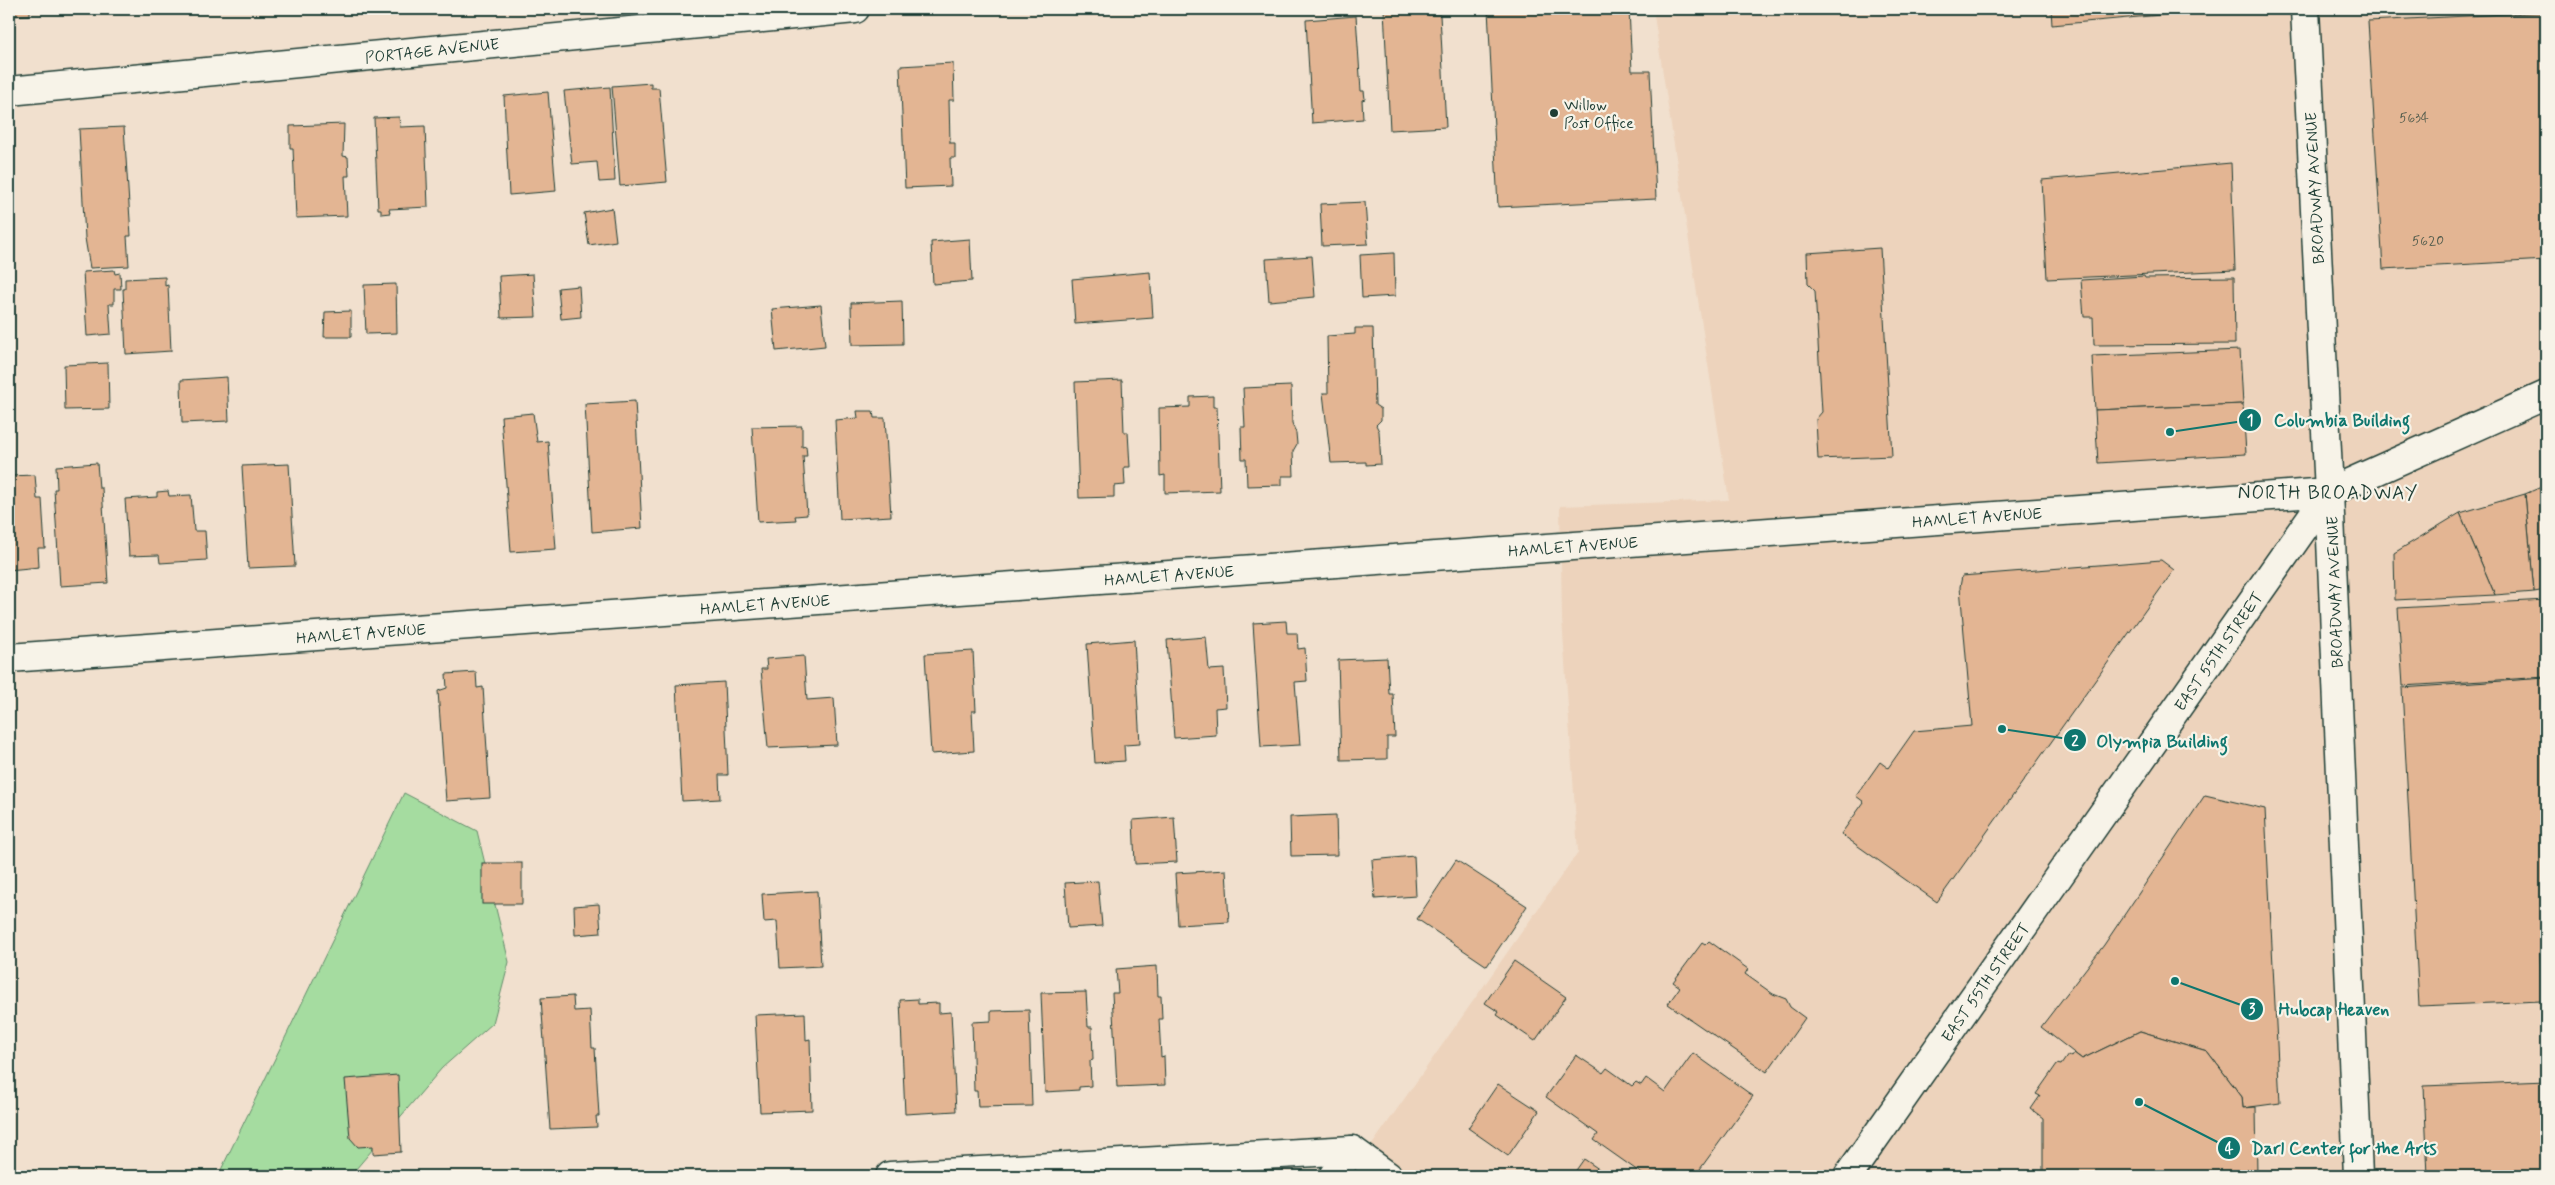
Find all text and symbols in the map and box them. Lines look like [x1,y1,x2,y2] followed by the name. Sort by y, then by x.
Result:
[364,34,500,69] street label: PORTAGE AVENUE
[1564,95,1634,134] place label: Willow Post Office
[1548,107,1560,119] marker: Willow Post Office
[2399,109,2429,127] house number: 5634
[2301,111,2330,264] street label: BROADWAY AVENUE
[2412,232,2444,250] house number: 5620
[2237,403,2421,436] callout: Columbia Building
[2274,409,2410,435] text: Columbia Building
[2247,411,2253,431] text: 1
[2238,481,2418,506] district label: NORTH BROADWAY
[1912,503,2043,534] street label: HAMLET AVENUE
[2322,516,2349,668] street label: BROADWAY AVENUE
[1508,532,1639,563] street label: HAMLET AVENUE
[1104,561,1235,592] street label: HAMLET AVENUE
[2170,588,2268,716] street label: EAST 55TH STREET
[700,590,831,621] street label: HAMLET AVENUE
[296,619,427,650] street label: HAMLET AVENUE
[2062,724,2237,757] callout: Olympia Building
[2096,730,2228,756] text: Olympia Building
[2071,732,2079,752] text: 2
[1937,919,2035,1047] street label: EAST 55TH STREET
[2240,993,2404,1026] callout: Hubcap Heaven
[2279,998,2389,1022] text: Hubcap Heaven
[2249,1000,2256,1020] text: 3
[2217,1131,2447,1164] callout: Darl Center for the Arts
[2251,1137,2437,1163] text: Darl Center for the Arts
[2225,1139,2234,1159] text: 4

